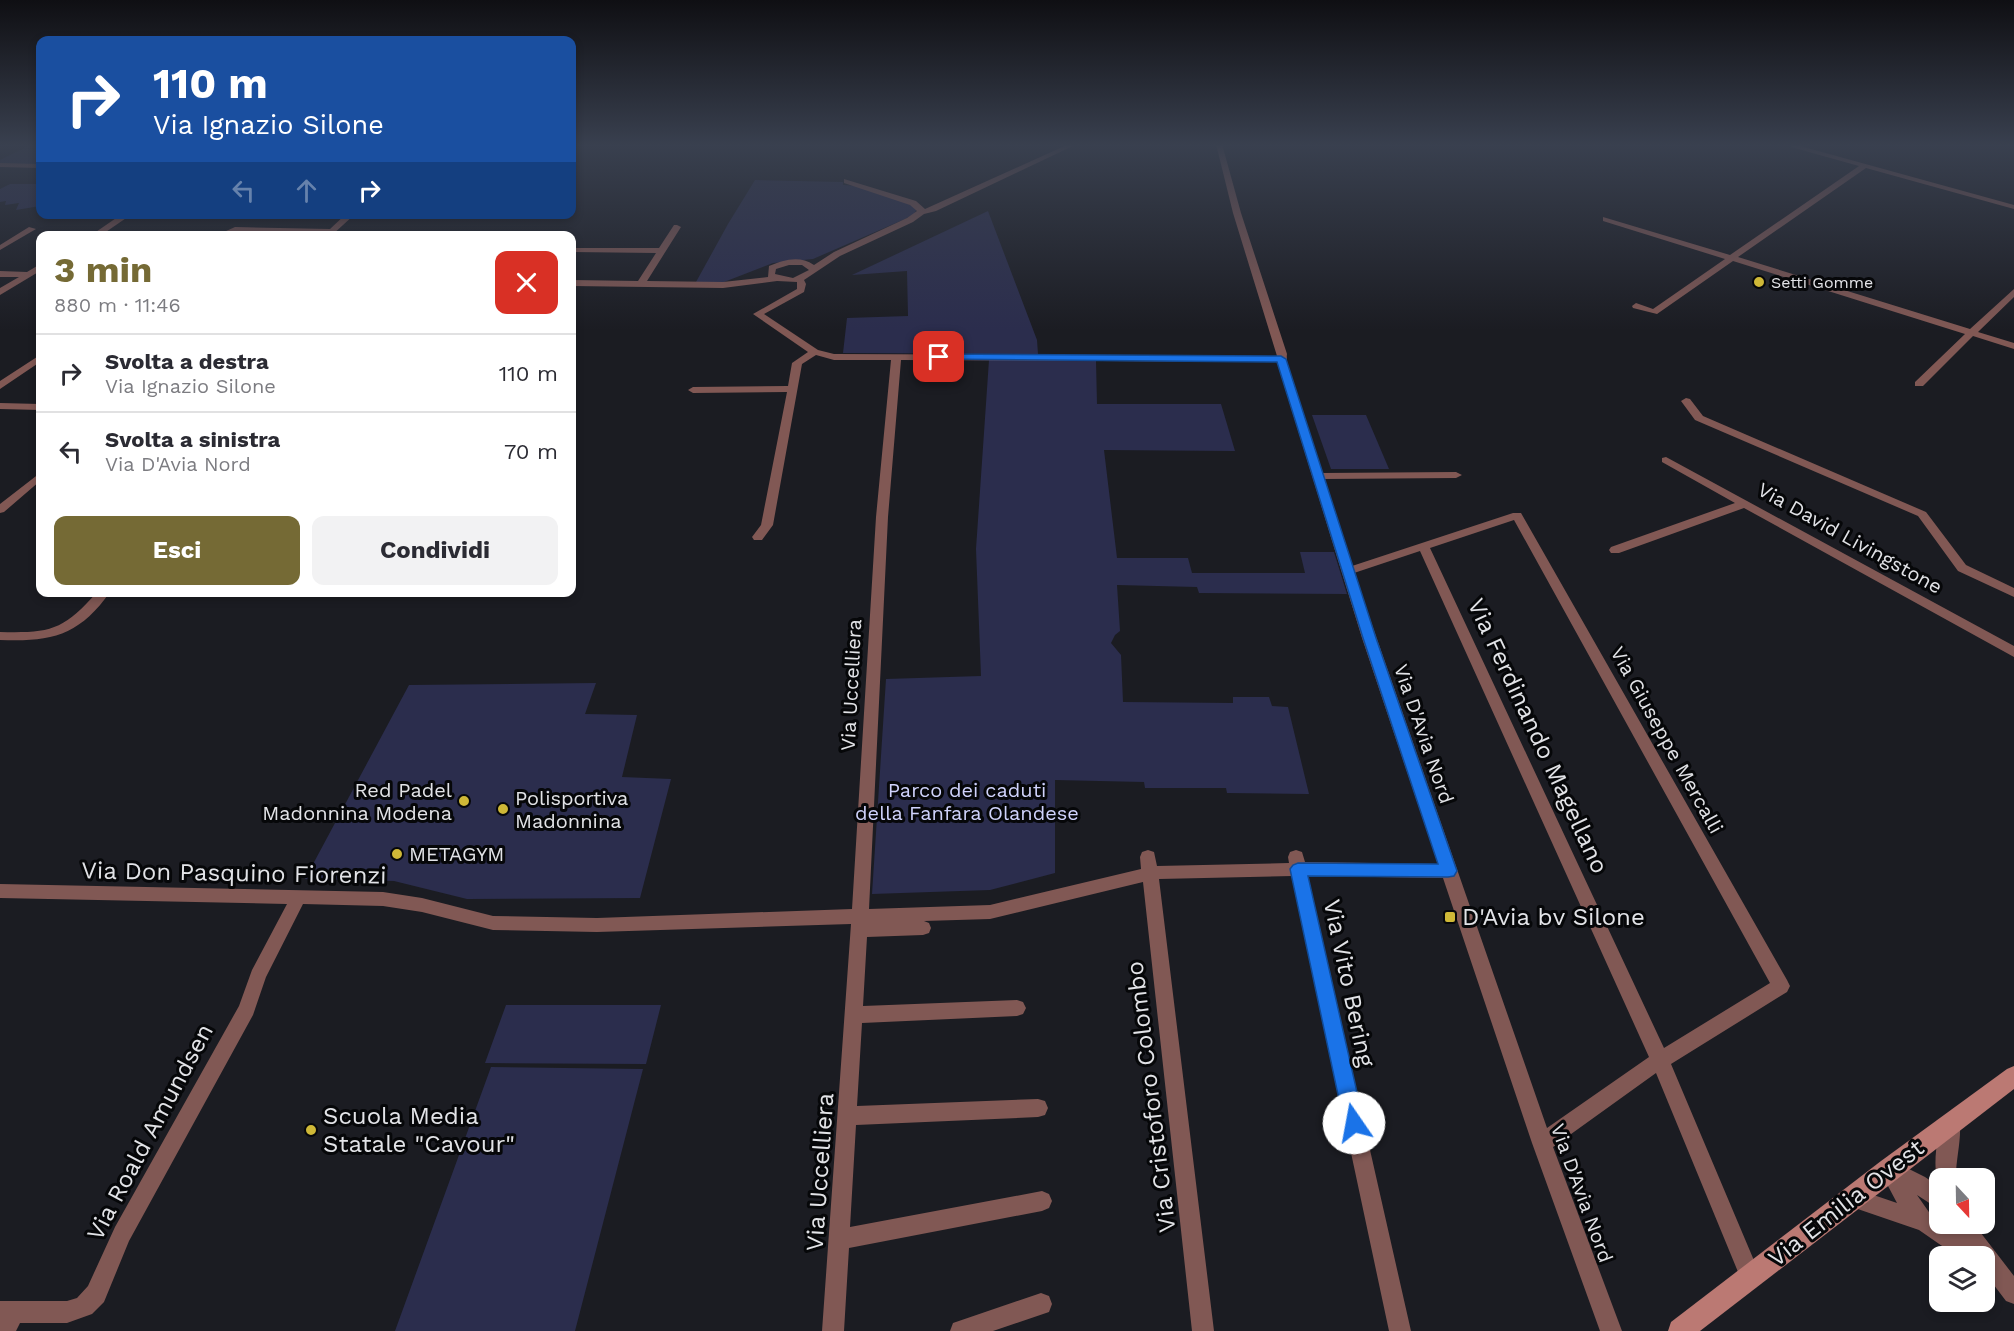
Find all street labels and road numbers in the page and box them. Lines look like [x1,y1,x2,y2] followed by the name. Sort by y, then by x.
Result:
[1754,477,1946,599] street label: Via David Livingstone
[1462,594,1614,878] street label: Via Ferdinando Magellano
[836,618,866,752] street label: Via Uccelliera
[1606,642,1728,838] street label: Via Giuseppe Mercalli
[1389,661,1459,807] street label: Via D'Avia Nord
[81,856,387,890] street label: Via Don Pasquino Fiorenzi
[1318,897,1380,1069] street label: Via Vito Bering
[1120,960,1182,1234] street label: Via Cristoforo Colombo
[81,1019,219,1245] street label: Via Roald Amundsen
[801,1092,839,1252] street label: Via Uccelliera
[1546,1120,1618,1266] street label: Via D'Avia Nord
[1763,1134,1929,1272] street label: Via Emilia Ovest

